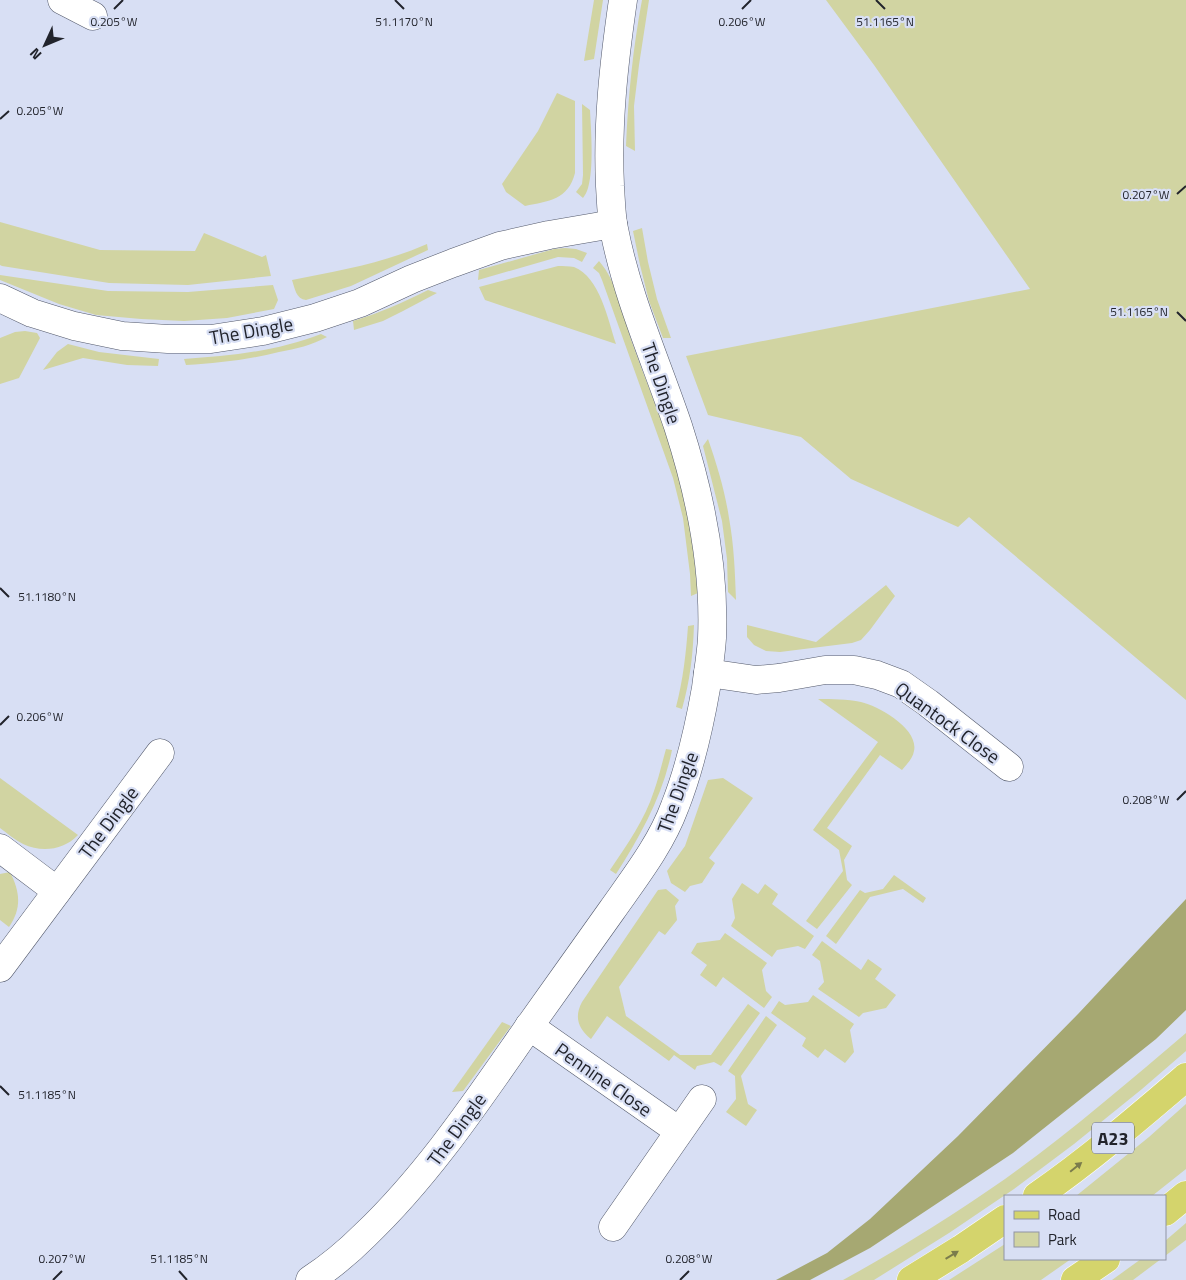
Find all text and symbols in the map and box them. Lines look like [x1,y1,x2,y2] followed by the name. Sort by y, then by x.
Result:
[91,12,138,31] text: 0.205°W
[375,12,433,31] text: 51.1170°N
[719,12,766,31] text: 0.206°W
[856,12,914,31] text: 51.1165°N
[20,20,70,70] north arrow
[24,44,46,65] text: N
[17,101,64,120] text: 0.205°W
[1123,185,1170,204] text: 0.207°W
[1110,302,1168,321] text: 51.1165°N
[207,308,295,352] street label: The Dingle
[635,338,689,428] street label: The Dingle
[18,587,76,606] text: 51.1180°N
[889,674,1007,770] street label: Quantock Close
[17,707,64,726] text: 0.206°W
[649,747,705,837] street label: The Dingle
[71,780,145,864] street label: The Dingle
[1123,790,1170,809] text: 0.208°W
[550,1035,658,1123] street label: Pennine Close
[18,1085,76,1104] text: 51.1185°N
[419,1086,493,1172] street label: The Dingle
[1092,1122,1134,1154] road number: A23
[1069,1162,1082,1173] one-way arrow
[1004,1195,1166,1260] legend
[1048,1203,1080,1226] text: Road
[1048,1228,1077,1251] text: Park
[39,1249,86,1268] text: 0.207°W
[150,1249,208,1268] text: 51.1185°N
[666,1249,713,1268] text: 0.208°W
[946,1250,959,1259] one-way arrow

